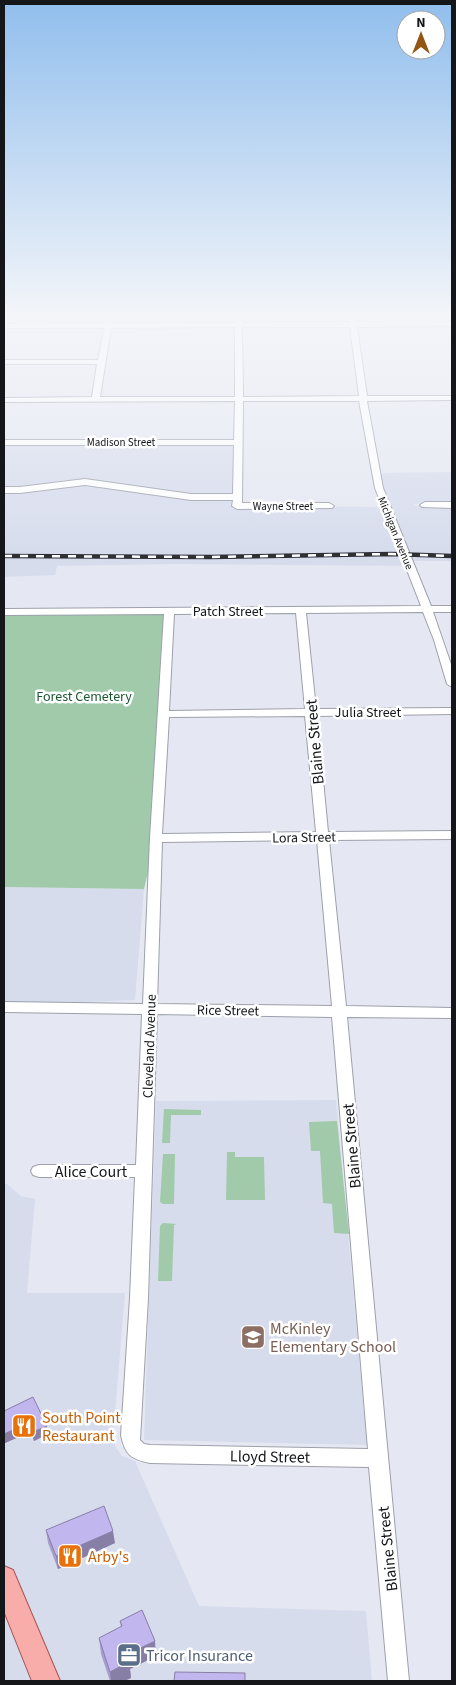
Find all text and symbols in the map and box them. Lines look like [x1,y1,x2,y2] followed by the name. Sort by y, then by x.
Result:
[396,10,446,60] north arrow
[416,13,426,33] text: N
[87,435,156,450] street label: Madison Street
[374,494,417,572] street label: Michigan Avenue
[253,499,313,514] street label: Wayne Street
[193,602,264,622] street label: Patch Street
[36,687,132,707] park label: Forest Cemetery
[300,698,330,785] street label: Blaine Street
[335,703,401,723] street label: Julia Street
[272,827,336,849] street label: Lora Street
[138,994,162,1098] street label: Cleveland Avenue
[197,1000,260,1022] street label: Rice Street
[337,1102,367,1189] street label: Blaine Street
[55,1161,128,1183] street label: Alice Court
[270,1318,396,1358] place label: McKinley Elementary School
[240,1324,266,1350] school or university icon: McKinley Elementary School
[42,1407,121,1447] place label: South Point Restaurant
[11,1413,37,1439] restaurant icon: South Point Restaurant
[230,1445,311,1469] street label: Lloyd Street
[373,1505,403,1593] street label: Blaine Street
[57,1543,83,1569] restaurant icon: Arby's
[88,1546,129,1568] place label: Arby's
[116,1642,142,1668] office icon: Tricor Insurance
[146,1645,253,1667] place label: Tricor Insurance

